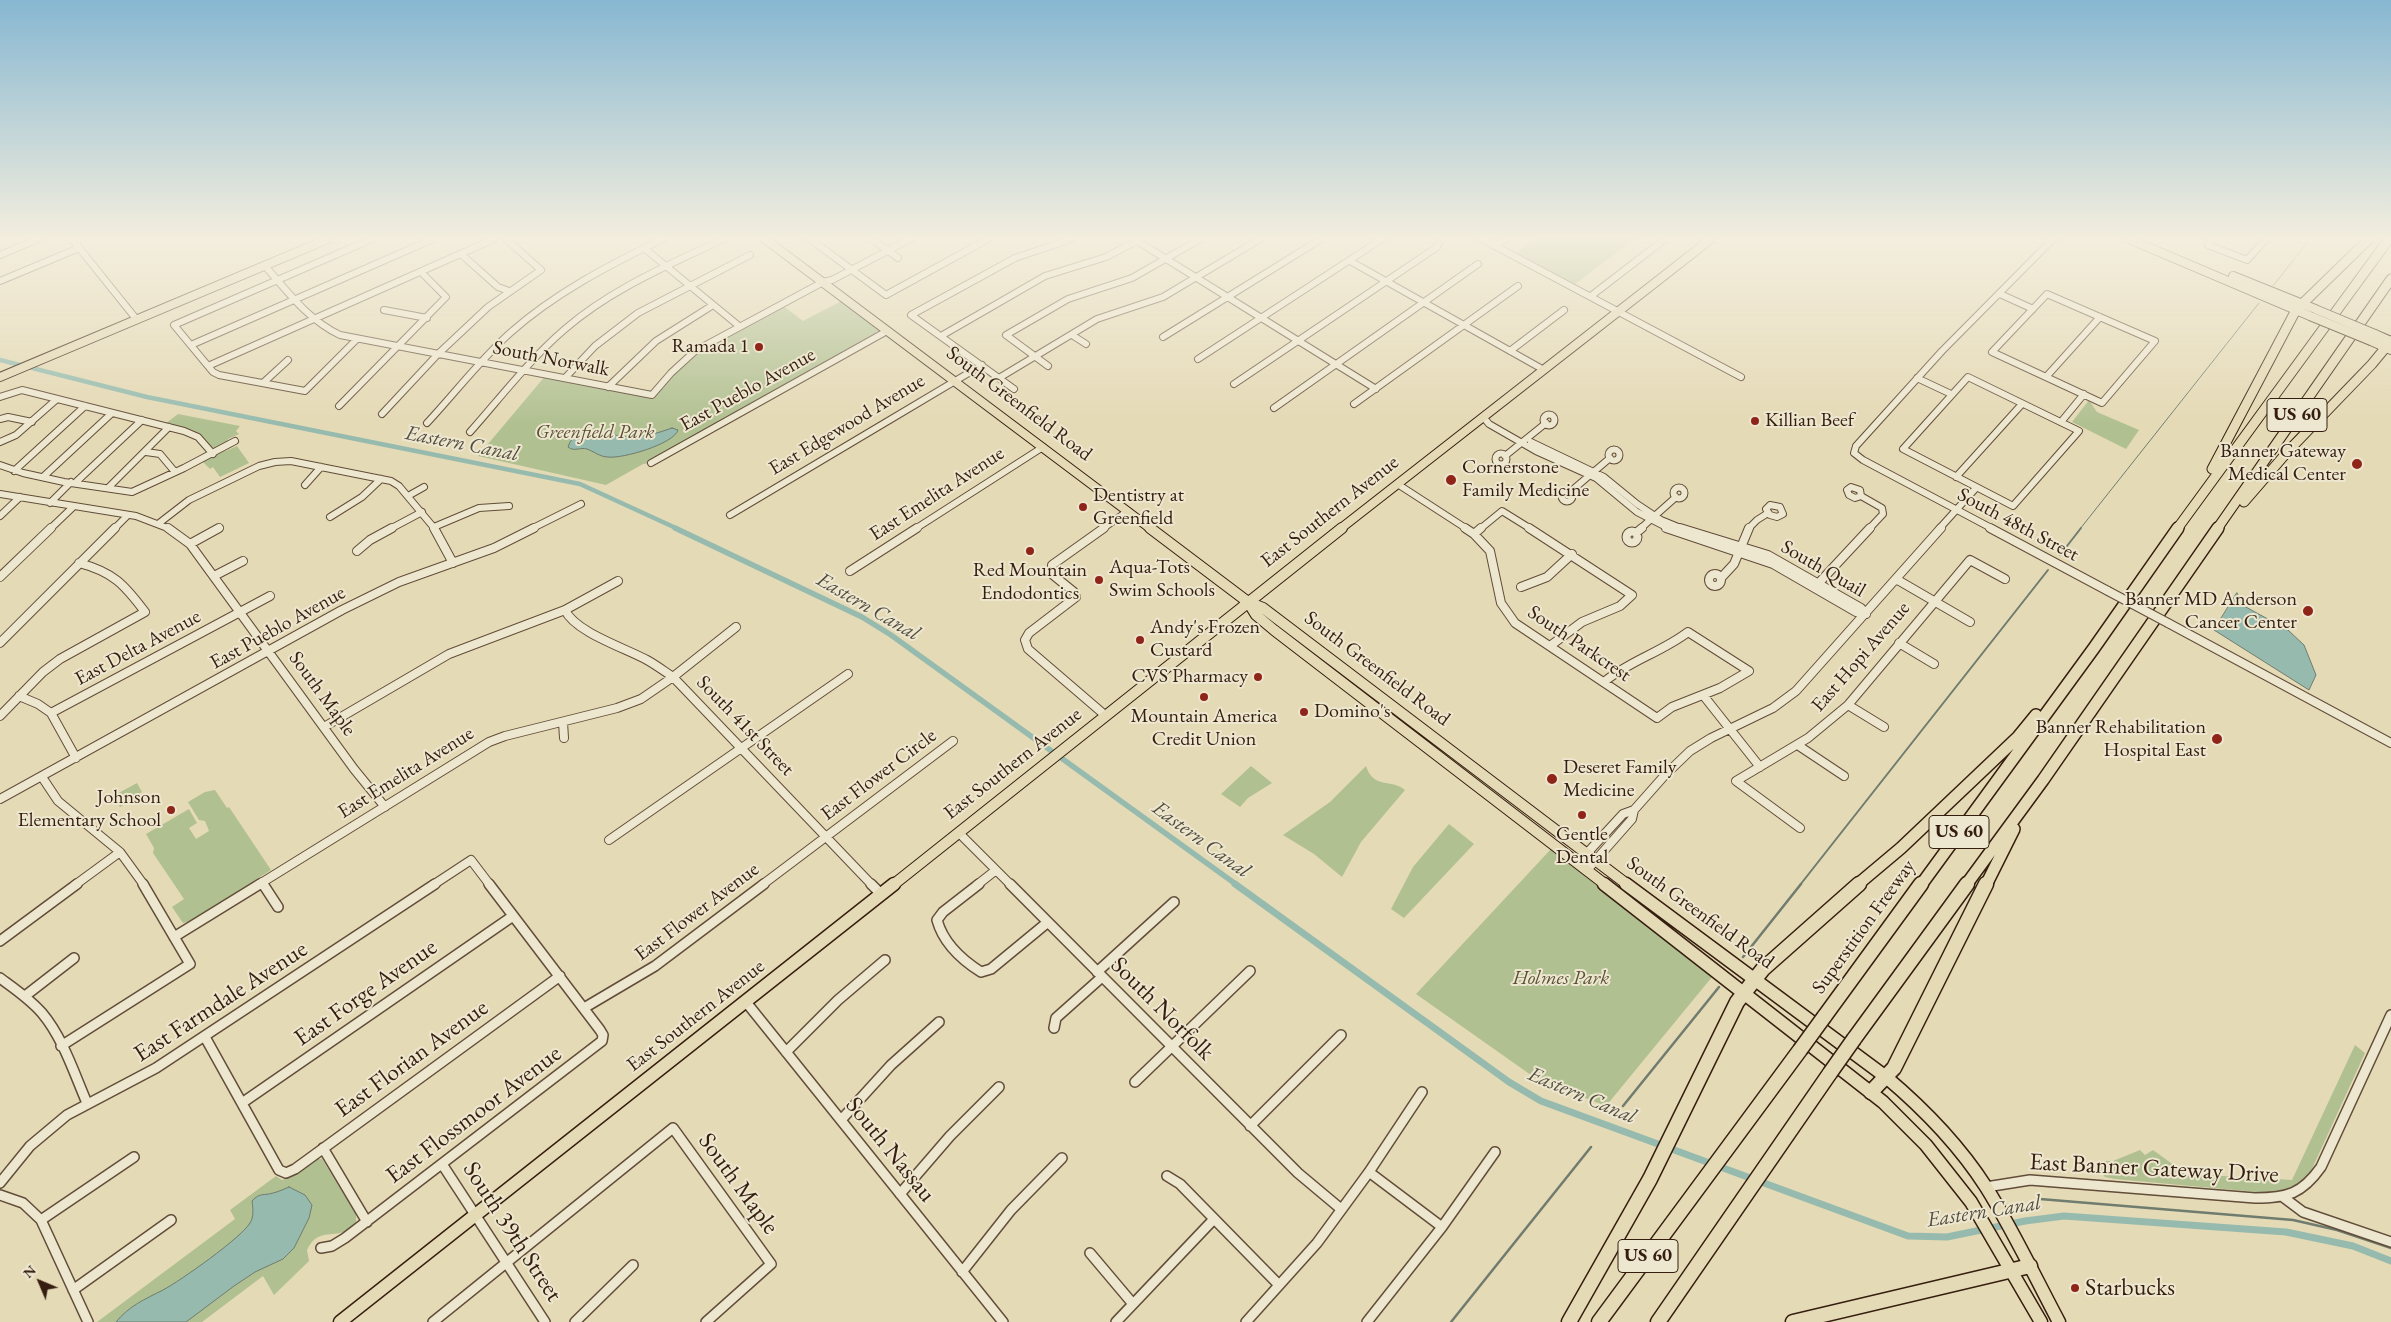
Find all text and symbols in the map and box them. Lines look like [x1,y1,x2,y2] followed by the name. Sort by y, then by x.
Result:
[672,335,749,359] place label: Ramada 1
[491,336,611,382] street label: South Norwalk
[753,341,765,353] marker: Ramada 1
[941,341,1097,467] street label: South Greenfield Road
[676,343,820,437] street label: East Pueblo Avenue
[765,369,929,481] street label: East Edgewood Avenue
[2267,398,2327,432] road number: US 60
[1765,409,1854,433] place label: Killian Beef
[1749,415,1761,427] marker: Killian Beef
[403,421,521,467] water label: Eastern Canal
[535,421,655,445] park label: Greenfield Park
[2220,440,2346,487] place label: Banner Gateway Medical Center
[865,442,1009,546] street label: East Emelita Avenue
[1256,451,1404,573] street label: East Southern Avenue
[1462,456,1589,503] place label: Cornerstone Family Medicine
[2350,457,2364,471] marker: Banner Gateway Medical Center
[1444,473,1458,487] marker: Cornerstone Family Medicine
[1953,483,2083,567] street label: South 48th Street
[1093,484,1184,531] place label: Dentistry at Greenfield
[1077,501,1089,513] marker: Dentistry at Greenfield
[1776,535,1870,603] street label: South Quail
[1024,545,1036,557] marker: Red Mountain Endodontics
[1109,556,1215,603] place label: Aqua-Tots Swim Schools
[973,559,1087,606] place label: Red Mountain Endodontics
[812,567,924,647] water label: Eastern Canal
[1093,574,1105,586] marker: Aqua-Tots Swim Schools
[206,581,350,675] street label: East Pueblo Avenue
[2125,588,2297,635] place label: Banner MD Anderson Cancer Center
[1807,597,1915,717] street label: East Hopi Avenue
[1523,601,1635,687] street label: South Parkcrest
[2301,604,2315,618] marker: Banner MD Anderson Cancer Center
[71,605,205,691] street label: East Delta Avenue
[1299,606,1455,732] street label: South Greenfield Road
[1150,616,1260,663] place label: Andy's Frozen Custard
[1134,634,1146,646] marker: Andy's Frozen Custard
[283,647,361,741] street label: South Maple
[1132,665,1248,689] place label: CVS Pharmacy
[691,671,799,781] street label: South 41st Street
[1252,671,1264,683] marker: CVS Pharmacy
[1198,691,1210,703] marker: Mountain America Credit Union
[1314,700,1390,724] place label: Domino's
[939,703,1087,825] street label: East Southern Avenue
[1131,705,1277,752] place label: Mountain America Credit Union
[1298,706,1310,718] marker: Domino's
[2036,716,2206,763] place label: Banner Rehabilitation Hospital East
[334,722,478,824] street label: East Emelita Avenue
[817,724,941,826] street label: East Flower Circle
[2210,732,2224,746] marker: Banner Rehabilitation Hospital East
[1563,756,1677,803] place label: Deseret Family Medicine
[1545,772,1559,786] marker: Deseret Family Medicine
[17,786,161,833] place label: Johnson Elementary School
[1147,796,1255,884] water label: Eastern Canal
[165,804,177,816] marker: Johnson Elementary School
[1576,809,1588,821] marker: Gentle Dental
[1929,816,1989,849] road number: US 60
[1556,823,1608,870] place label: Gentle Dental
[1622,851,1778,975] street label: South Greenfield Road
[1807,855,1921,999] street label: Superstition Freeway
[630,858,764,966] street label: East Flower Avenue
[289,933,443,1053] street label: East Forge Avenue
[129,935,313,1069] street label: East Farmdale Avenue
[1104,951,1220,1067] street label: South Norfolk
[622,955,770,1077] street label: East Southern Avenue
[1513,967,1609,991] park label: Holmes Park
[330,994,494,1124] street label: East Florian Avenue
[381,1040,567,1190] street label: East Flossmoor Avenue
[1524,1062,1640,1130] water label: Eastern Canal
[839,1092,941,1208] street label: South Nassau
[692,1128,784,1240] street label: South Maple
[2029,1148,2279,1190] street label: East Banner Gateway Drive
[456,1157,568,1307] street label: South 39th Street
[1925,1191,2043,1233] water label: Eastern Canal
[1618,1240,1678,1272] road number: US 60
[15,1257,65,1307] north arrow
[19,1261,40,1282] text: N
[2085,1274,2175,1302] place label: Starbucks
[2069,1282,2081,1294] marker: Starbucks

